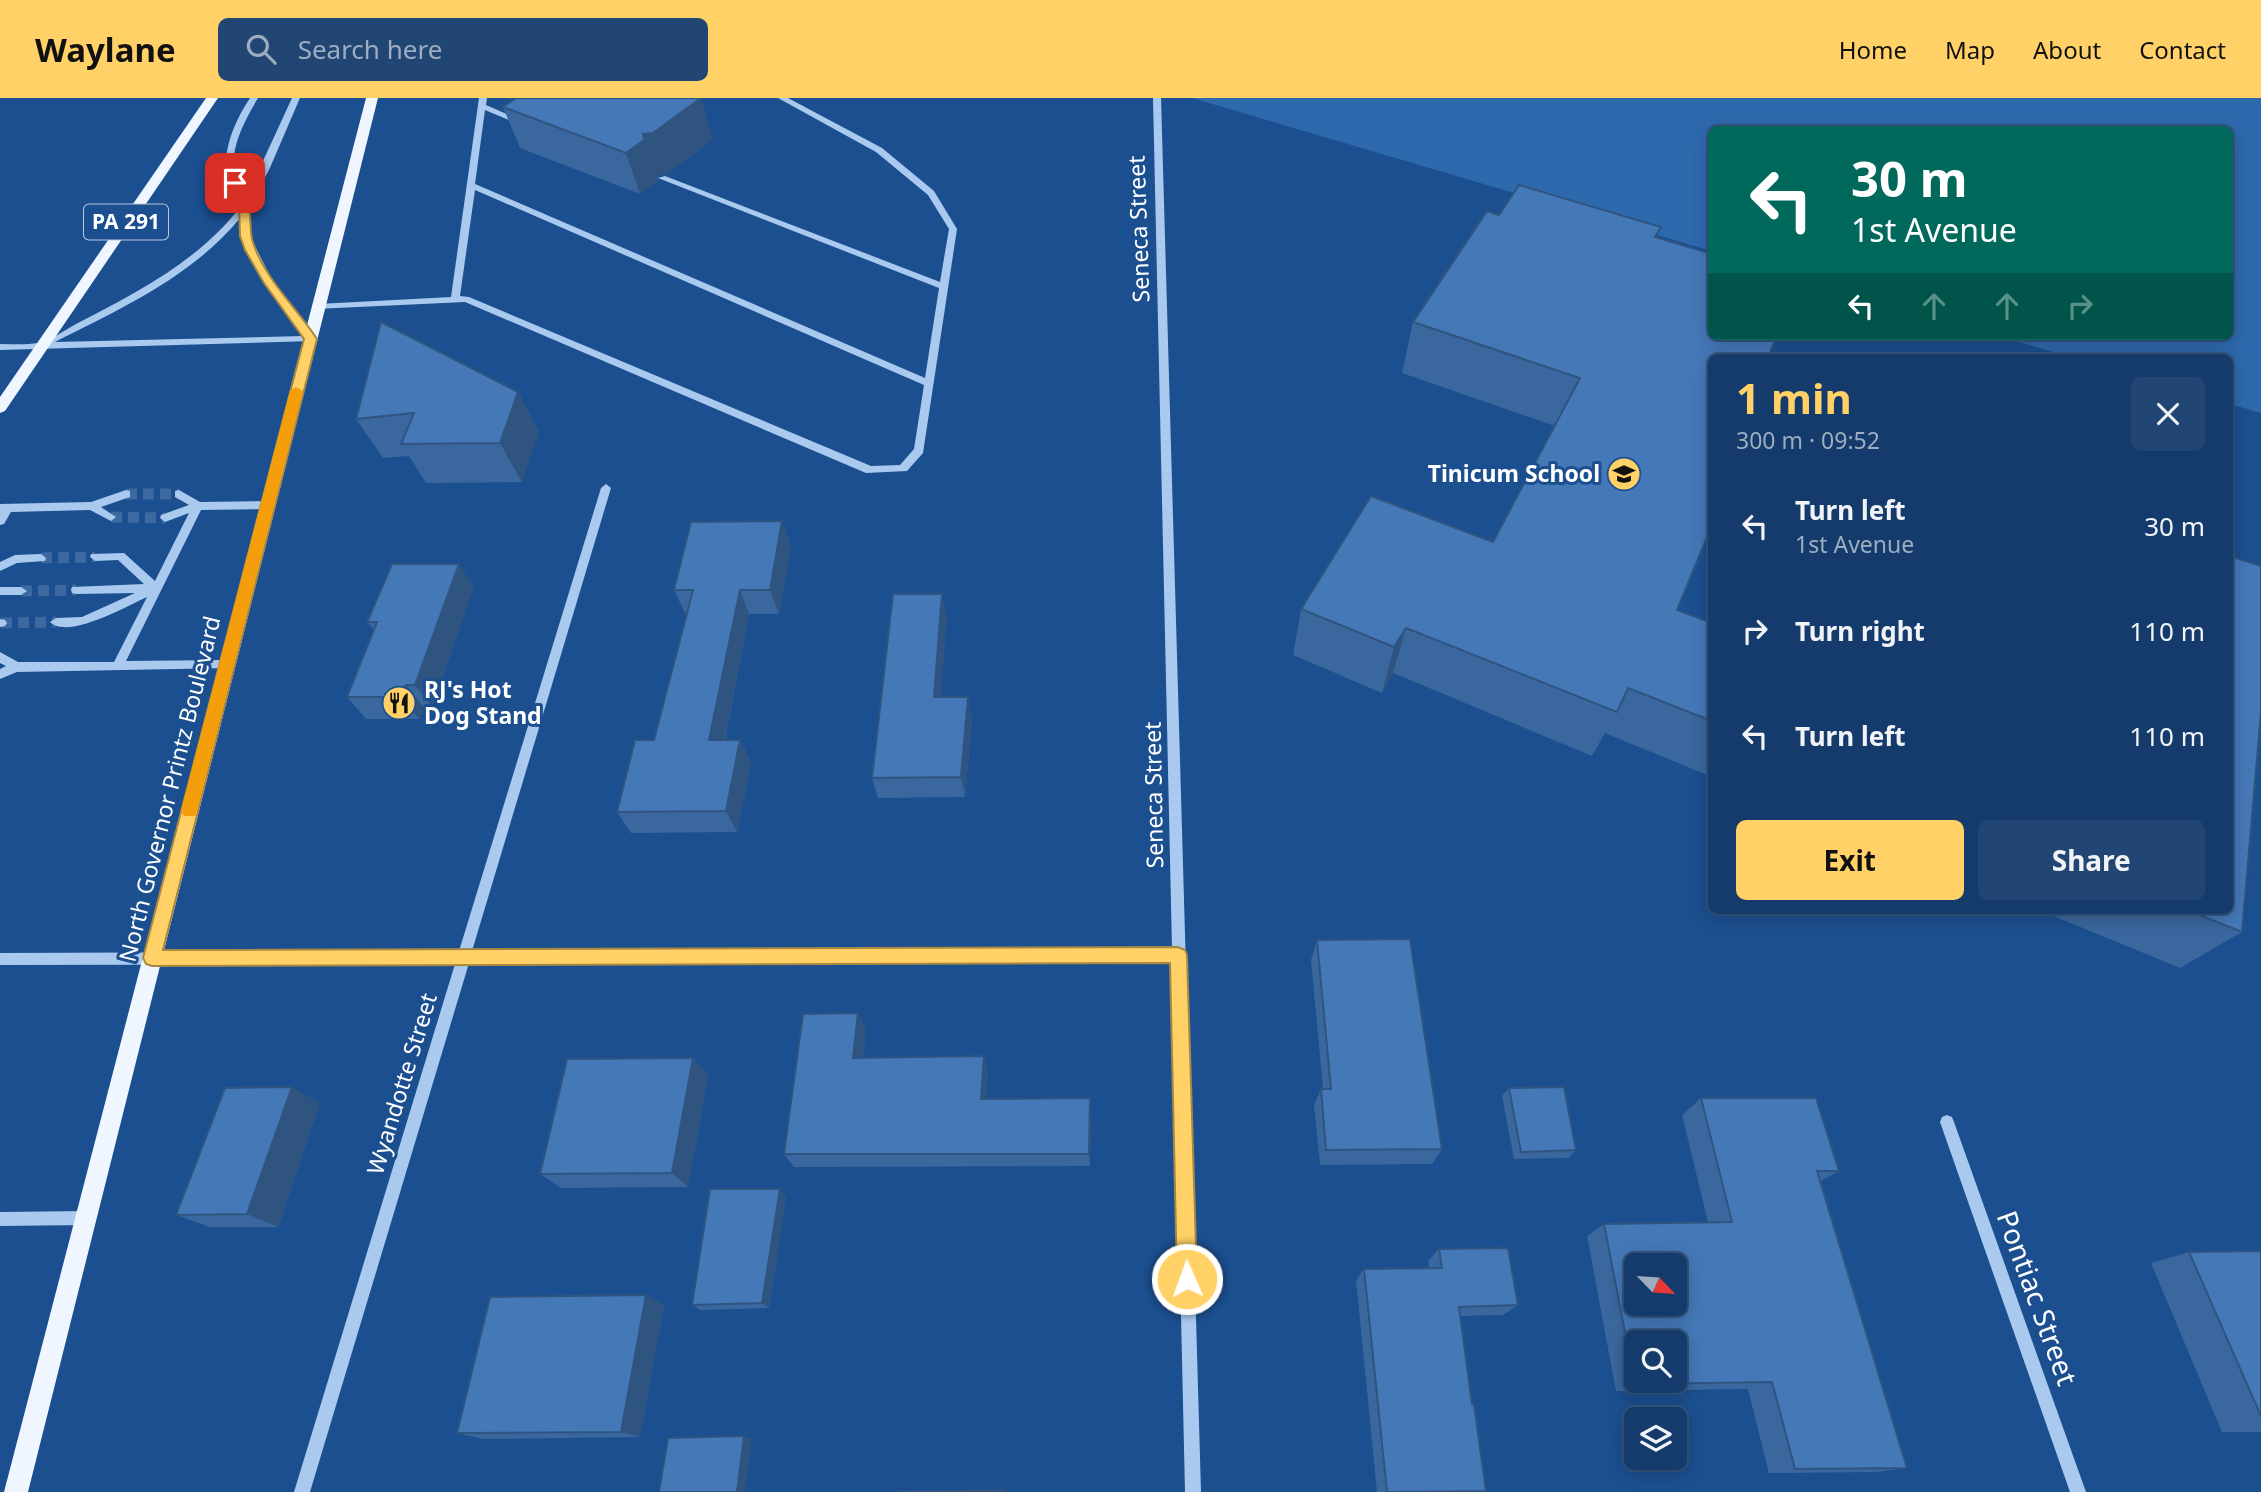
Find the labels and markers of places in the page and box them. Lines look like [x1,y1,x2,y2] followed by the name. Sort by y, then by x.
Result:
[205,153,265,213] pin
[1605,455,1643,493] school or university icon: Tinicum School
[1428,457,1600,489] place label: Tinicum School
[424,673,542,731] place label: RJ's Hot Dog Stand
[380,684,418,722] restaurant icon: RJ's Hot Dog Stand

